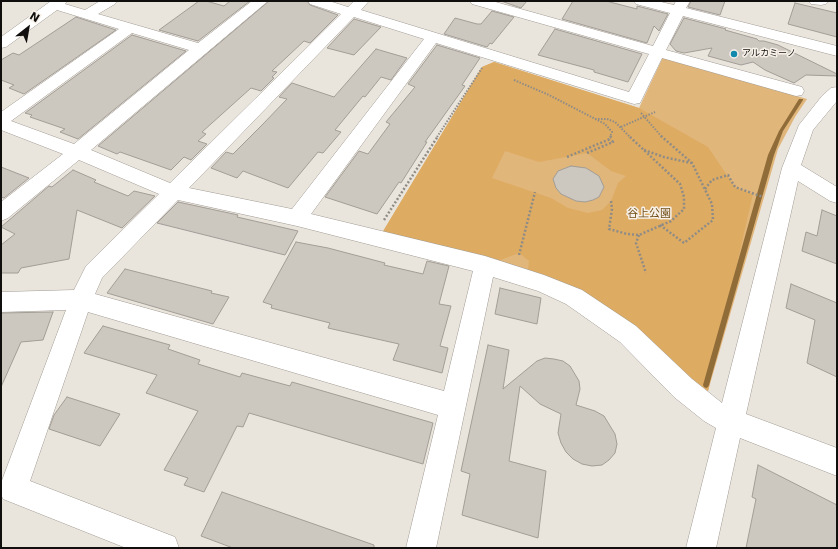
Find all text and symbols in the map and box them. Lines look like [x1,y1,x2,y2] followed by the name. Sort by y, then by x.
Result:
[8,8,48,48] north arrow
[27,9,42,25] text: N
[729,49,739,59] marker: アルカミーノ
[742,49,796,59] place label: アルカミーノ
[627,207,671,221] park label: 谷上公園

